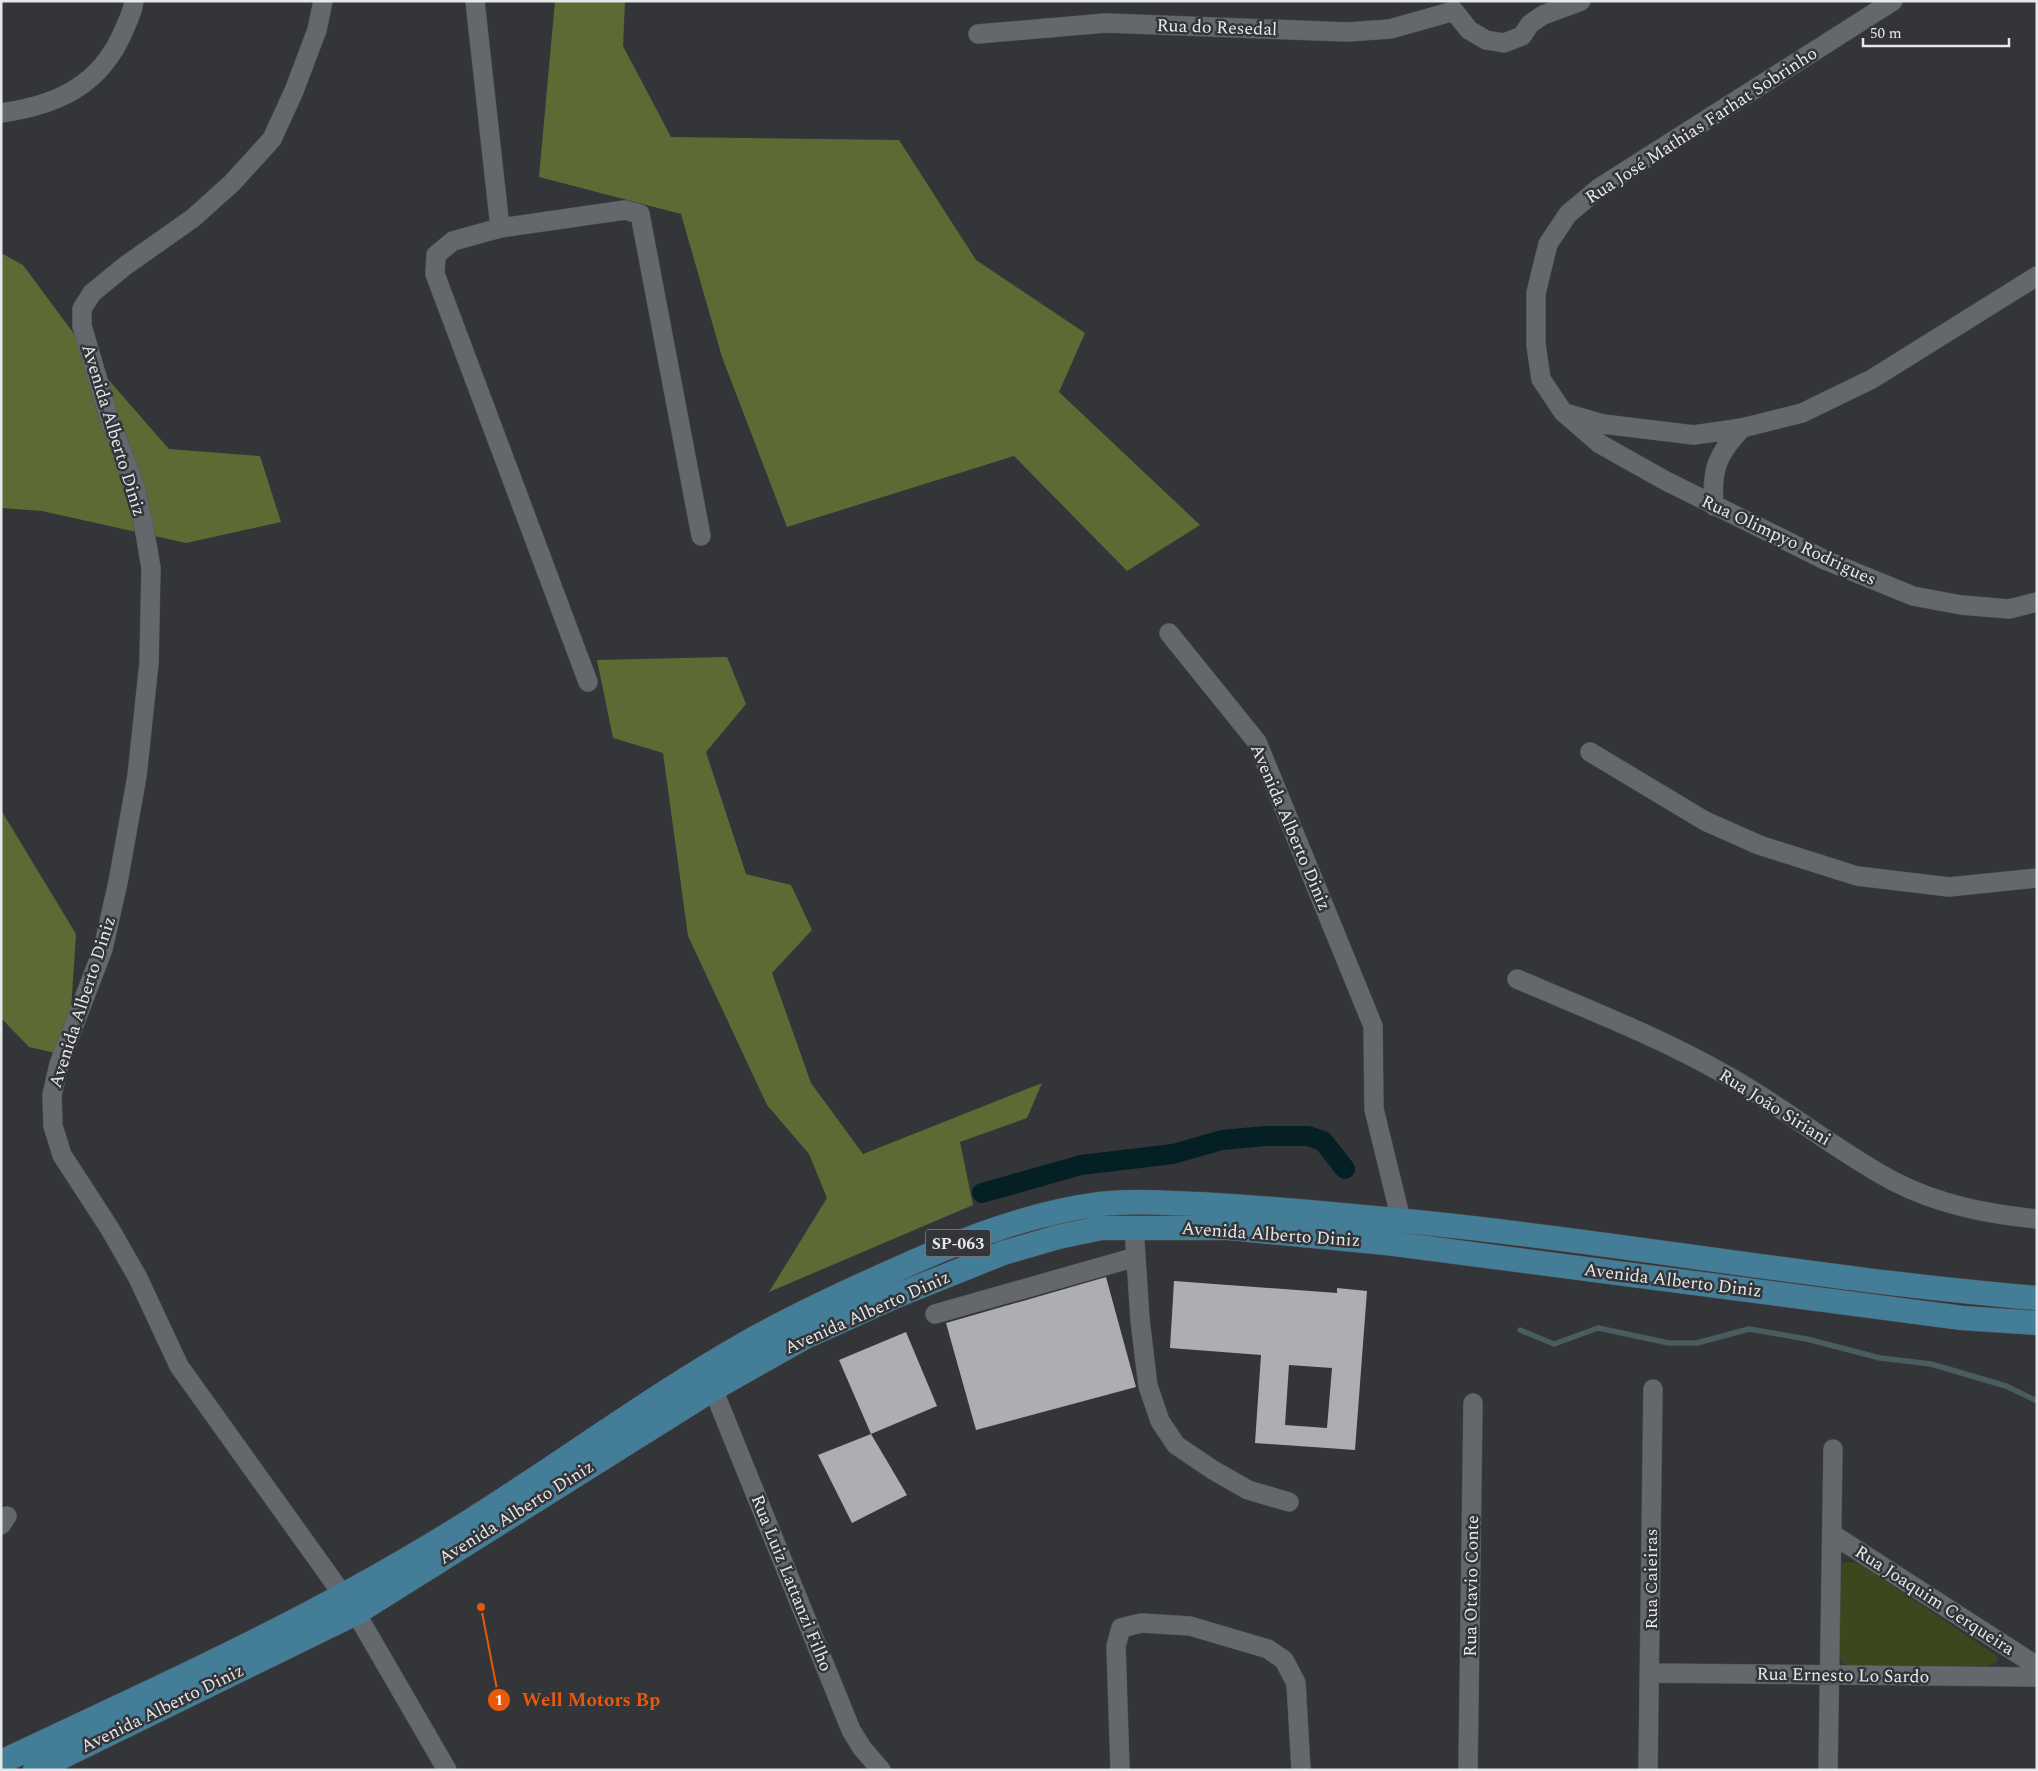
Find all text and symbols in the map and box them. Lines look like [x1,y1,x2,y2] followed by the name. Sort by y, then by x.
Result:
[1156,12,1278,43] street label: Rua do Resedal
[1863,15,2009,47] scale bar
[1870,22,1902,45] text: 50 m
[1580,40,1823,211] street label: Rua José Mathias Farhat Sobrinho
[74,341,153,520] street label: Avenida Alberto Diniz
[1697,488,1881,593] street label: Rua Olimpyo Rodrigues
[1243,740,1338,915] street label: Avenida Alberto Diniz
[42,913,123,1091] street label: Avenida Alberto Diniz
[1713,1062,1836,1153] street label: Rua João Siriani
[1181,1215,1361,1254] street label: Avenida Alberto Diniz
[926,1230,990,1256] road number: SP-063
[1582,1256,1763,1305] street label: Avenida Alberto Diniz
[780,1264,954,1361] street label: Avenida Alberto Diniz
[433,1454,599,1571] street label: Avenida Alberto Diniz
[744,1491,839,1676] street label: Rua Luiz Lattanzi Filho
[1457,1515,1486,1657] street label: Rua Otavio Conte
[1638,1528,1665,1630] street label: Rua Caieiras
[1849,1538,2020,1662] street label: Rua Joaquim Cerqueira
[76,1657,249,1760] street label: Avenida Alberto Diniz
[1756,1660,1930,1691] street label: Rua Ernesto Lo Sardo
[486,1683,670,1717] callout: Well Motors Bp
[522,1686,660,1715] text: Well Motors Bp
[495,1689,503,1712] text: 1

